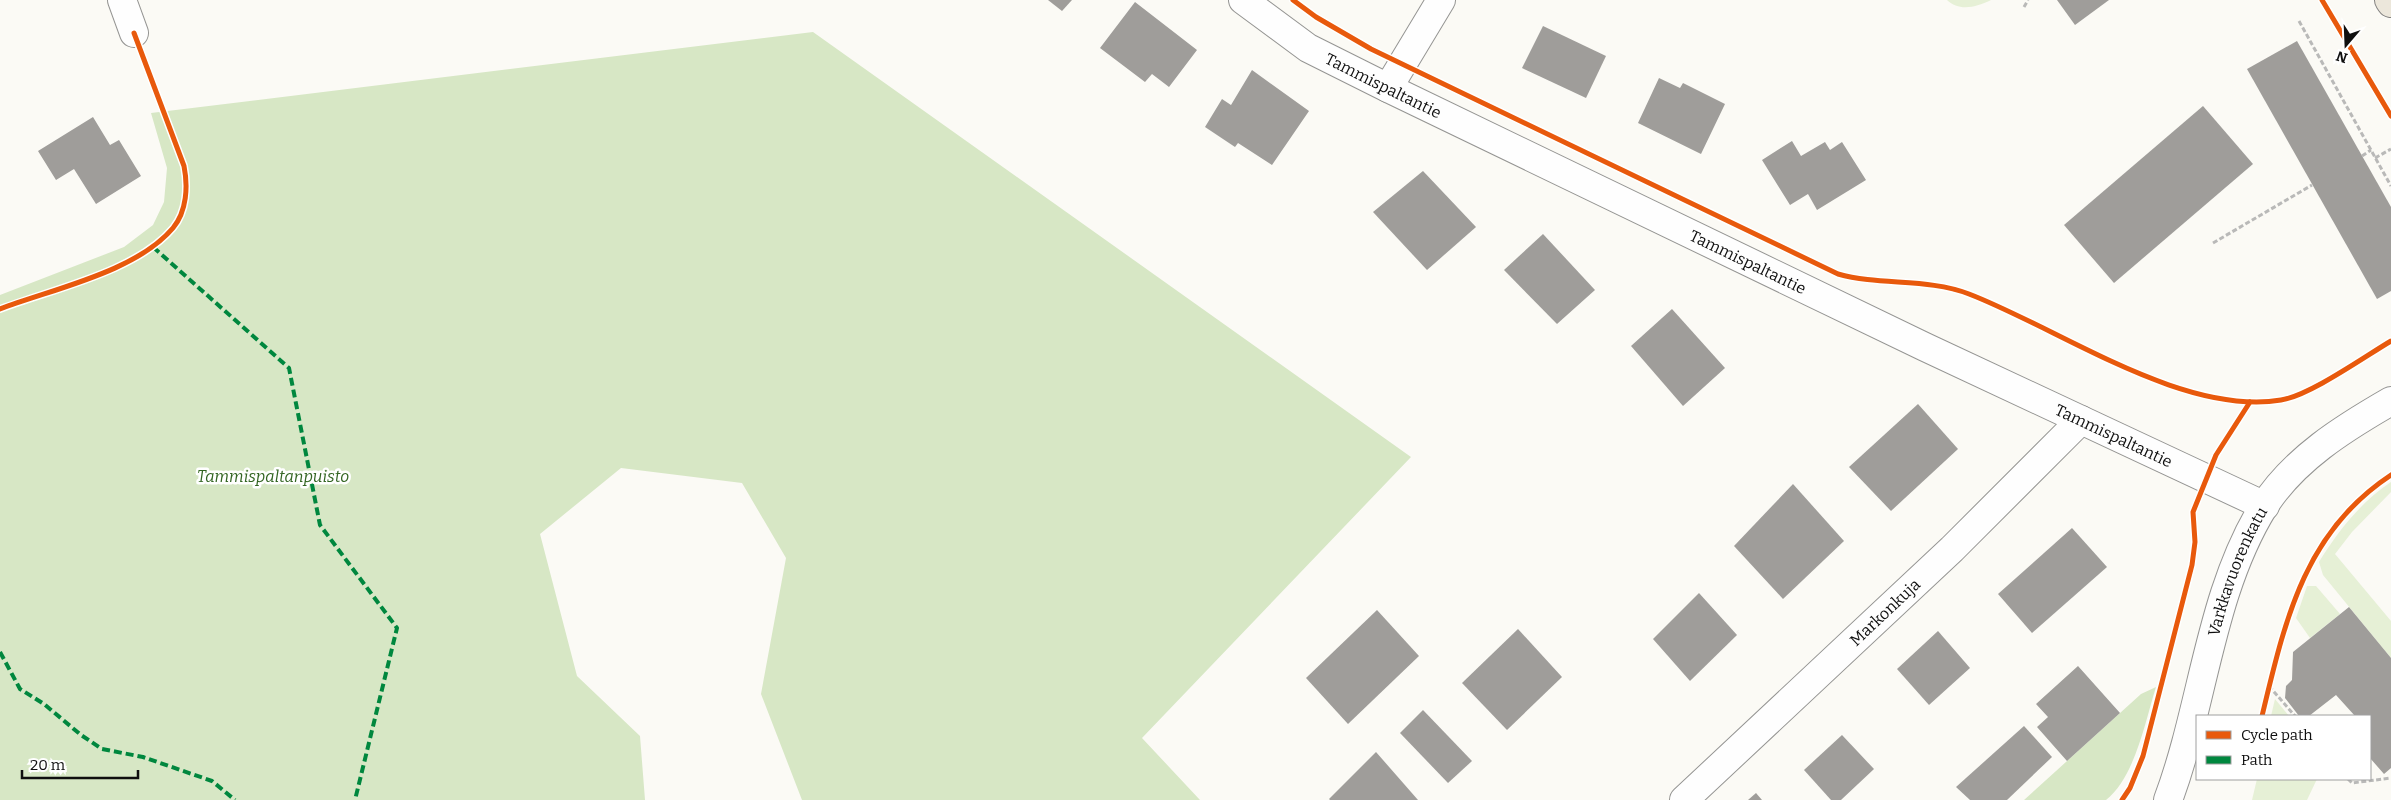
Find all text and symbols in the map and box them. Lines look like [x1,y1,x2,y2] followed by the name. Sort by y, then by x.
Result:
[2321,20,2371,70] north arrow
[2334,47,2350,67] text: N
[1322,49,1445,122] street label: Tammispaltantie
[1687,226,1809,298] street label: Tammispaltantie
[2052,400,2175,471] street label: Tammispaltantie
[197,467,349,486] park label: Tammispaltanpuisto
[2203,503,2271,638] street label: Varkkavuorenkatu
[1846,574,1924,649] street label: Markonkuja
[2196,715,2371,780] legend
[2241,726,2313,744] text: Cycle path
[22,748,139,780] scale bar
[2241,751,2273,769] text: Path
[30,756,66,774] text: 20 m

